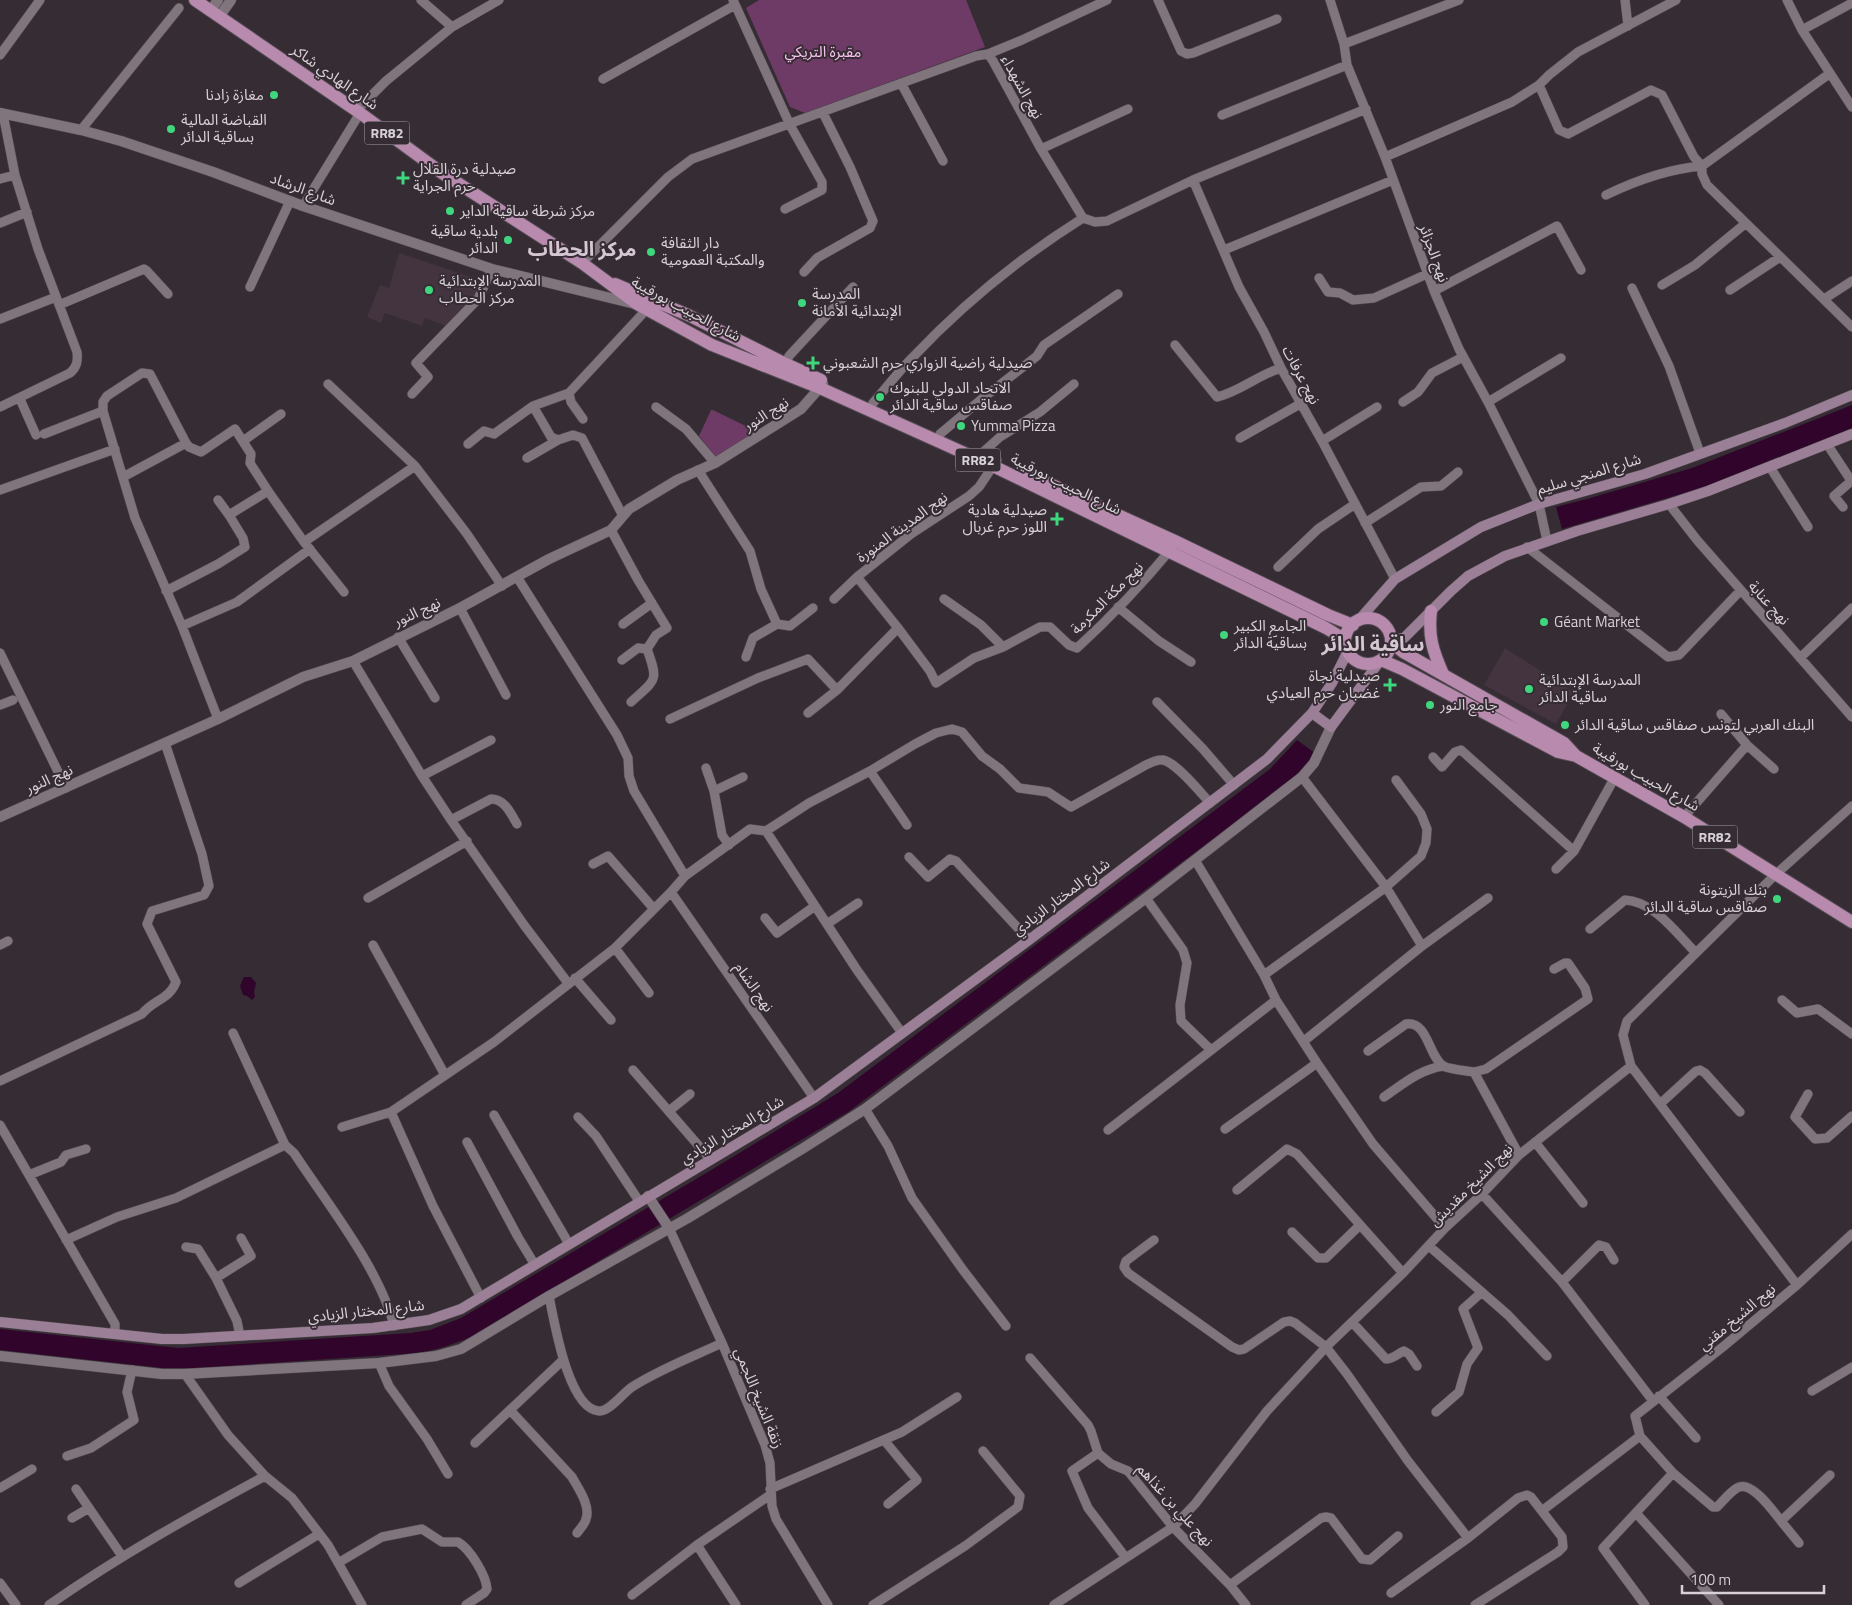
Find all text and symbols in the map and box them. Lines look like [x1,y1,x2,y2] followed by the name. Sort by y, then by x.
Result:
[285,37,384,116] street label: شارع الهادي شاكر
[785,40,861,63] park label: مقبرة التريكي
[994,50,1050,124] street label: نهج الشهداء
[205,83,264,106] place label: مغازة زادنا
[268,89,280,101] marker: مغازة زادنا
[180,108,267,148] place label: القباضة المالية بساقية الدائر
[364,122,410,144] road number: RR82
[165,123,177,135] marker: القباضة المالية بساقية الدائر
[413,157,516,197] place label: صيدلية درة القلال حرم الجراية
[267,166,340,212] street label: شارع الرشاد
[397,172,409,184] marker: صيدلية درة القلال حرم الجراية
[459,199,595,222] place label: مركز شرطة ساقية الداير
[444,205,456,217] marker: مركز شرطة ساقية الداير
[431,219,498,259] place label: بلدية ساقية الدائر
[1412,219,1456,286] street label: نهج الجزائر
[661,231,765,271] place label: دار الثقافة والمكتبة العمومية
[528,233,636,264] district label: مركز الحطاب
[502,234,514,246] marker: بلدية ساقية الدائر
[645,246,657,258] marker: دار الثقافة والمكتبة العمومية
[439,269,541,309] place label: المدرسة الإبتدائية مركز الحطاب
[627,270,745,348] street label: شارع الحبيب بورقيبة
[812,282,902,322] place label: المدرسة الإبتدائية الأمانة
[423,284,435,296] marker: المدرسة الإبتدائية مركز الحطاب
[796,297,808,309] marker: المدرسة الإبتدائية الأمانة
[1275,341,1327,409] street label: نهج عرفات
[823,351,1033,374] place label: صيدلية راضية الزواري حرم الشعبوني
[807,357,819,369] marker: صيدلية راضية الزواري حرم الشعبوني
[889,376,1012,416] place label: الاتحاد الدولي للبنوك صفاقس ساقية الدائر
[738,391,794,438] street label: نهج النور
[874,391,886,403] marker: الاتحاد الدولي للبنوك صفاقس ساقية الدائر
[971,414,1056,437] place label: Yumma Pizza
[955,420,967,432] marker: Yumma Pizza
[1006,447,1126,521] street label: شارع الحبيب بورقيبة
[1534,447,1644,501] street label: شارع المنجي سليم
[956,448,1000,472] road number: RR82
[851,485,953,569] street label: نهج المدينة المنورة
[963,498,1047,538] place label: صيدلية هادية اللوز حرم غربال
[1051,513,1063,525] marker: صيدلية هادية اللوز حرم غربال
[1065,556,1149,640] street label: نهج مكة المكرمة
[1742,575,1796,631] street label: نهج عنابة
[388,591,445,634] street label: نهج النور
[1554,610,1641,633] place label: Géant Market
[1233,614,1307,654] place label: الجامع الكبير بساقية الدائر
[1538,616,1550,628] marker: Géant Market
[1321,628,1424,659] district label: ساقية الدائر
[1218,629,1230,641] marker: الجامع الكبير بساقية الدائر
[1267,664,1380,704] place label: صيدلية نجاة غضبان حرم العيادي
[1538,668,1641,708] place label: المدرسة الإبتدائية ساقية الدائر
[1384,679,1396,691] marker: صيدلية نجاة غضبان حرم العيادي
[1523,683,1535,695] marker: المدرسة الإبتدائية ساقية الدائر
[1439,693,1498,717] place label: جامع النور
[1424,699,1436,711] marker: جامع النور
[1574,713,1814,736] place label: البنك العربي لتونس صفاقس ساقية الدائر
[1559,719,1571,731] marker: البنك العربي لتونس صفاقس ساقية الدائر
[1588,736,1705,818] street label: شارع الحبيب بورقيبة
[20,758,77,801] street label: نهج النور
[1692,826,1738,849] road number: RR82
[1007,852,1115,942] street label: شارع المختار الزيادي
[1644,878,1767,918] place label: بنك الزيتونة صفاقس ساقية الدائر
[1771,893,1783,905] marker: بنك الزيتونة صفاقس ساقية الدائر
[728,957,780,1017] street label: نهج الشام
[676,1089,789,1171] street label: شارع المختار الزيادي
[1424,1138,1518,1232] street label: نهج الشيخ مقديش
[1693,1277,1781,1357] street label: نهج الشيخ مقني
[306,1293,426,1329] street label: شارع المختار الزيادي
[728,1344,790,1452] street label: زنقة الشيخ اللجمي
[1131,1458,1219,1552] street label: نهج علي بن غذاهم
[1682,1562,1824,1594] scale bar
[1690,1568,1731,1591] text: 100 m

